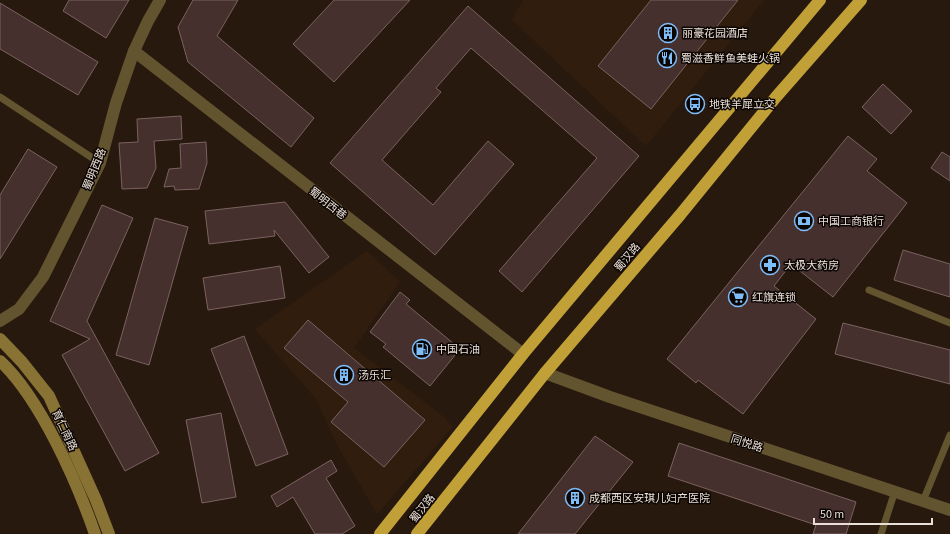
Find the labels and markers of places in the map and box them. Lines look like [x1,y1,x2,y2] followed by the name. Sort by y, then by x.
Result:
[657,22,679,44] building icon: 丽豪花园酒店
[682,26,748,41] place label: 丽豪花园酒店
[656,47,678,69] restaurant icon: 蜀滋香鲜鱼美蛙火锅
[681,51,780,66] place label: 蜀滋香鲜鱼美蛙火锅
[684,93,706,115] bus stop icon: 地铁羊犀立交
[709,97,775,112] place label: 地铁羊犀立交
[793,210,815,232] bank icon: 中国工商银行
[818,214,884,229] place label: 中国工商银行
[759,254,781,276] pharmacy icon: 太极大药房
[784,258,839,273] place label: 太极大药房
[727,286,749,308] supermarket icon: 红旗连锁
[752,290,796,305] place label: 红旗连锁
[411,338,433,360] fuel station icon: 中国石油
[436,342,480,357] place label: 中国石油
[333,364,355,386] building icon: 汤乐汇
[358,368,391,383] place label: 汤乐汇
[564,487,586,509] building icon: 成都西区安琪儿妇产医院
[589,491,710,506] place label: 成都西区安琪儿妇产医院

